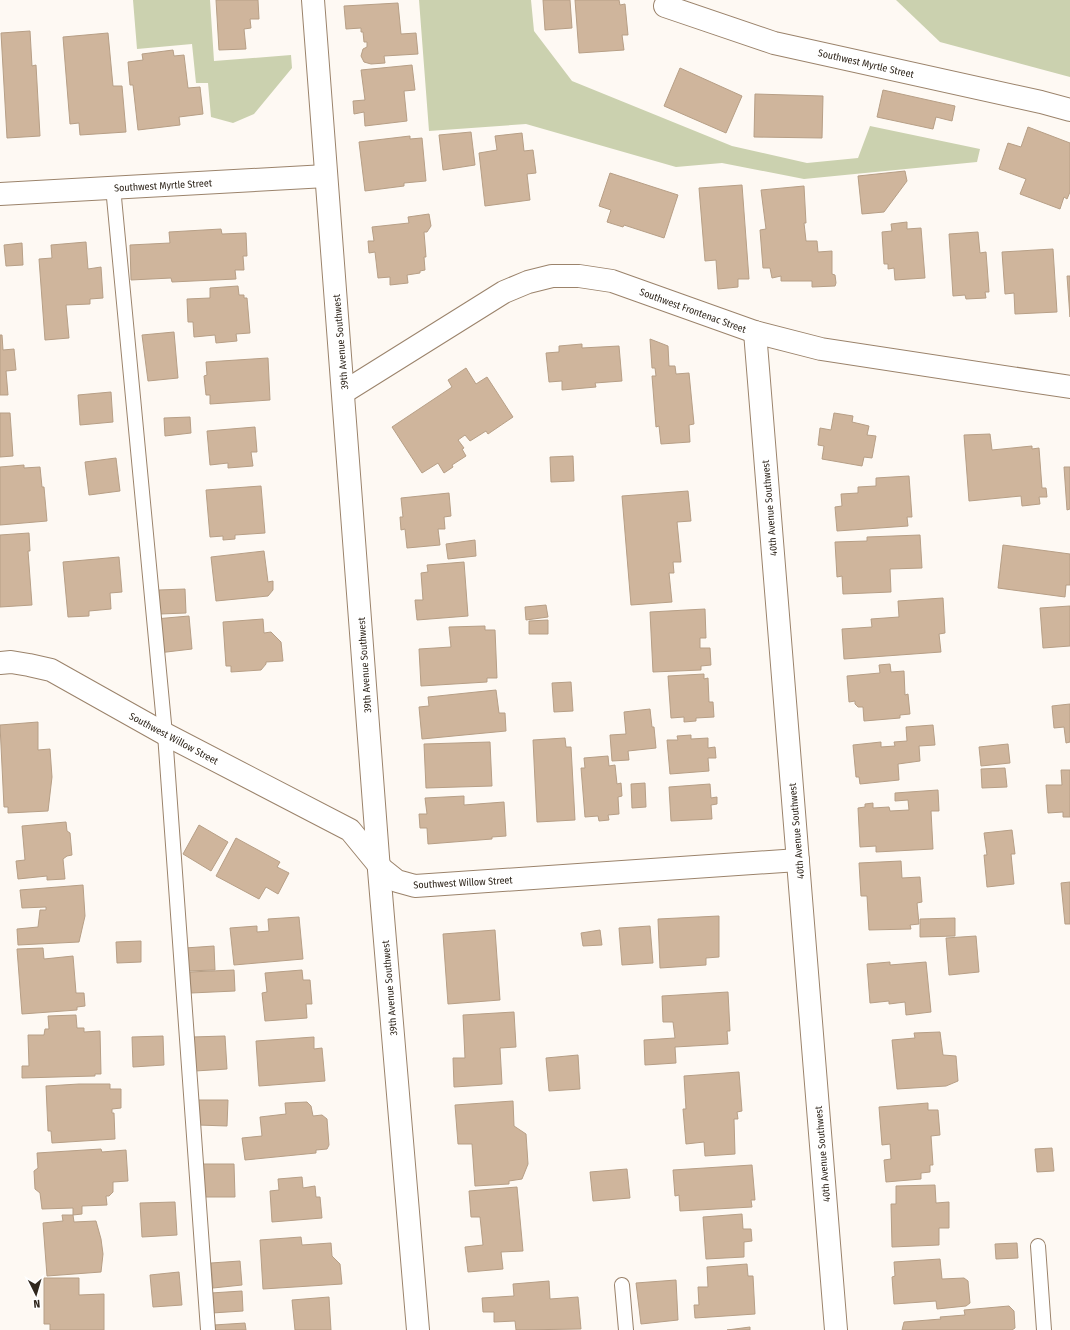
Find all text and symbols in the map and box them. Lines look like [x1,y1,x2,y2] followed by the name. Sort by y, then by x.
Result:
[817,47,916,81] street label: Southwest Myrtle Street
[114,177,213,195] street label: Southwest Myrtle Street
[638,286,748,336] street label: Southwest Frontenac Street
[331,293,351,390] street label: 39th Avenue Southwest
[760,459,780,556] street label: 40th Avenue Southwest
[356,616,374,713] street label: 39th Avenue Southwest
[127,710,221,768] street label: Southwest Willow Street
[787,782,807,879] street label: 40th Avenue Southwest
[413,874,514,892] street label: Southwest Willow Street
[380,939,400,1036] street label: 39th Avenue Southwest
[813,1105,833,1202] street label: 40th Avenue Southwest
[16,1274,56,1314] north arrow
[33,1297,41,1310] text: N

